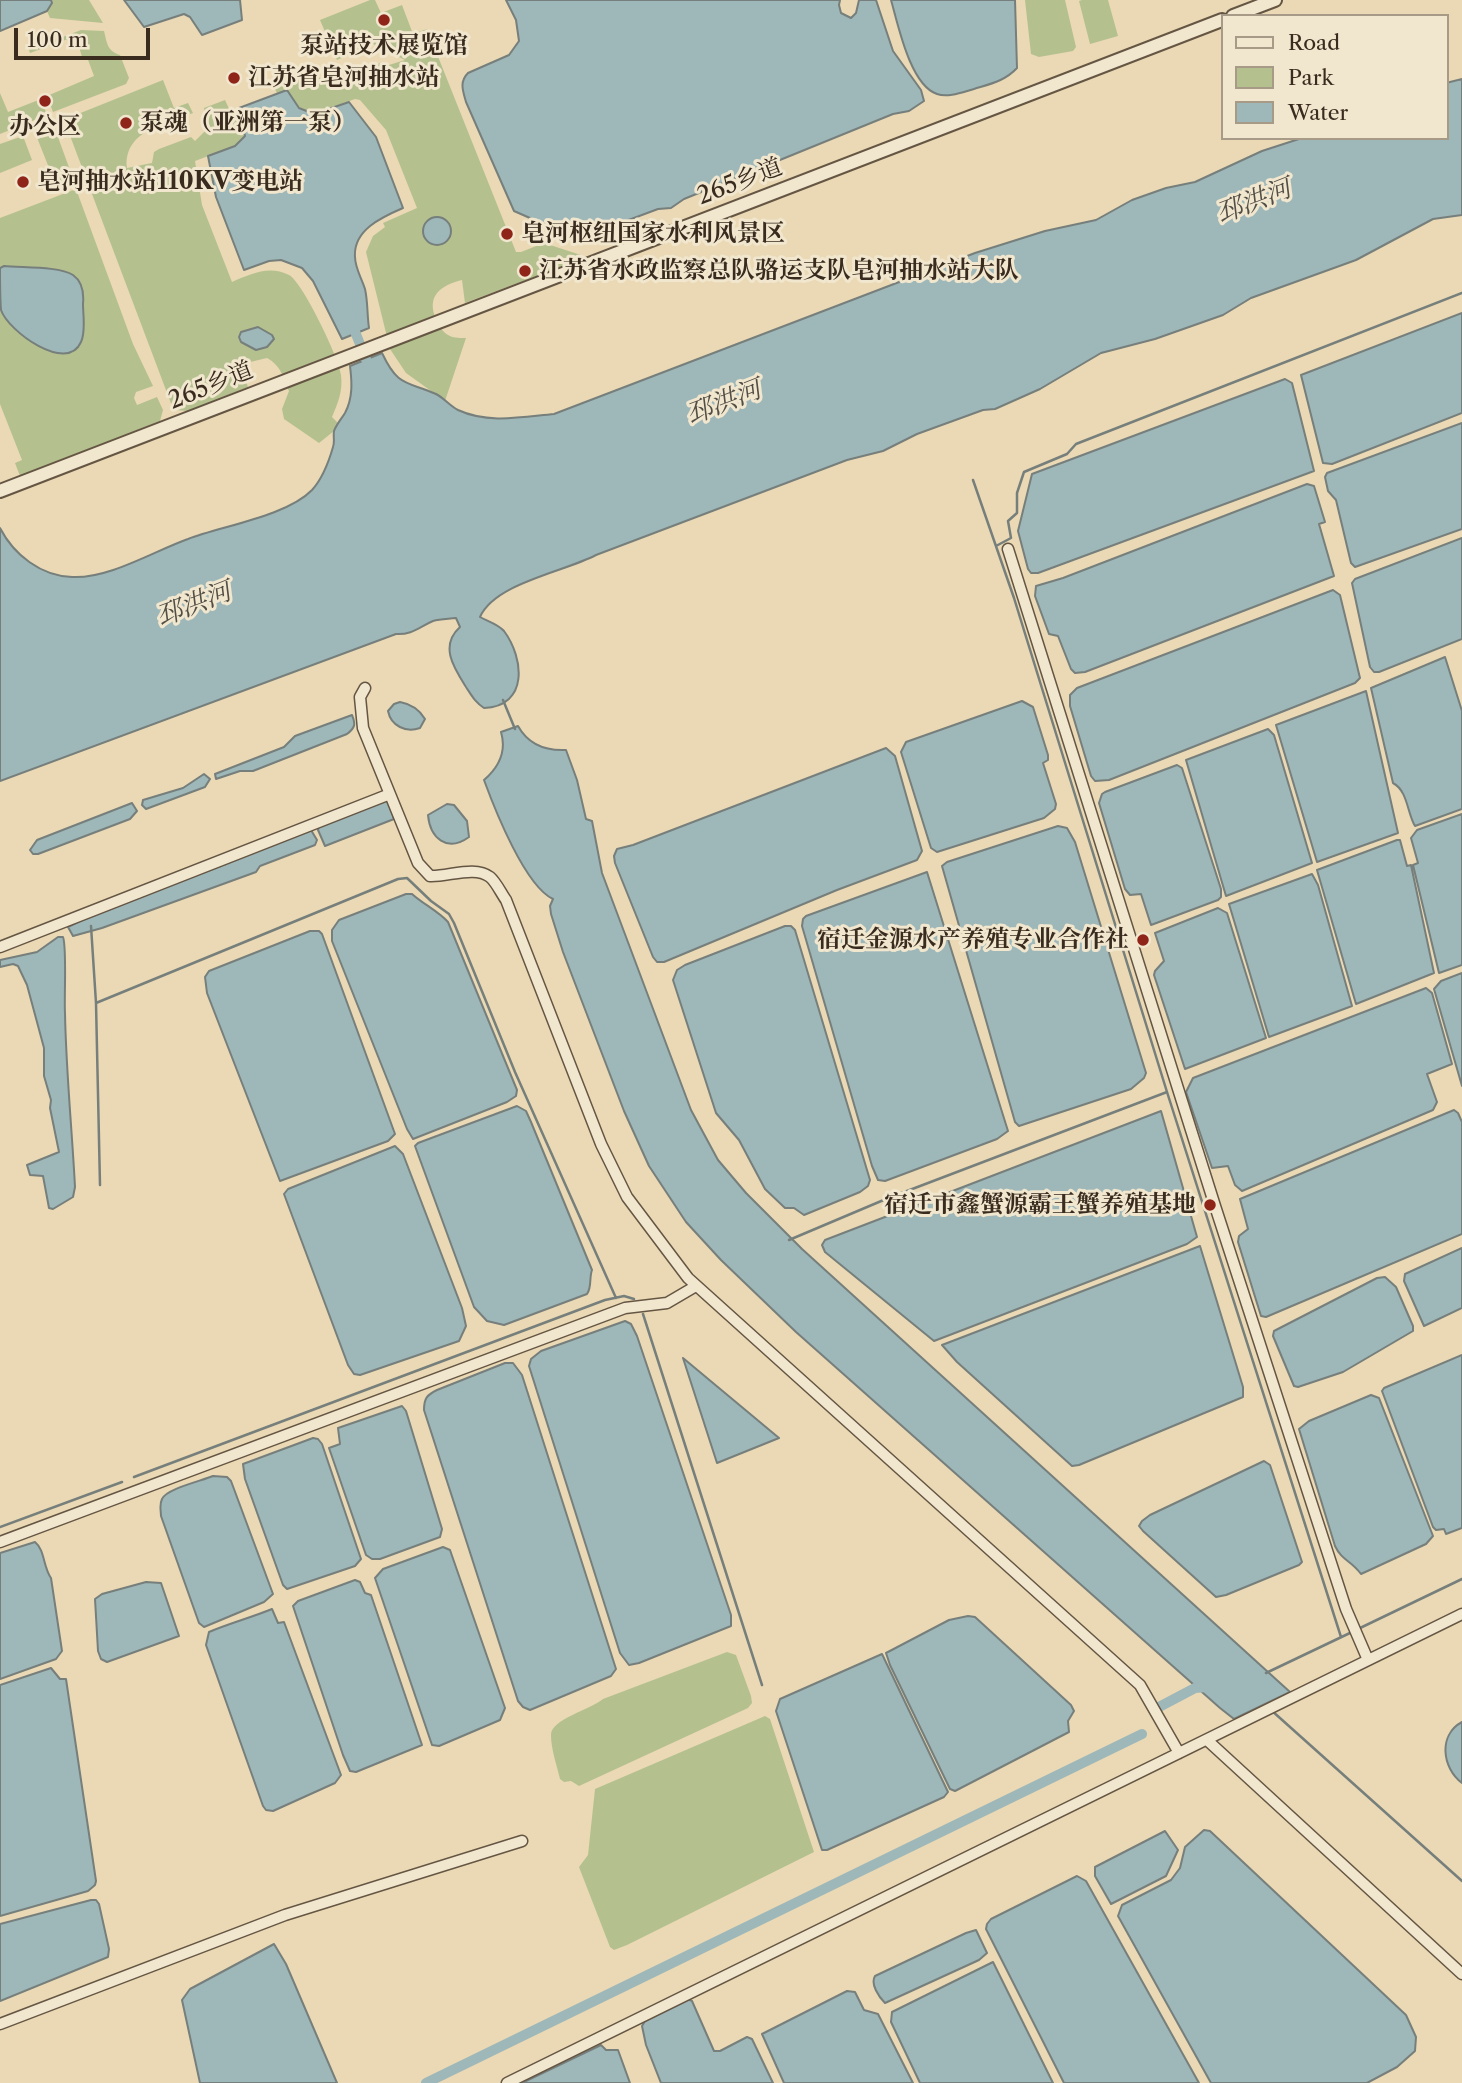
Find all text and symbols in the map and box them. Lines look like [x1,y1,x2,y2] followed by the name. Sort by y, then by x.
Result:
[376,12,392,28] marker: 泵站技术展览馆
[18,14,154,58] scale bar
[1220,14,1448,140] legend
[27,27,88,52] text: 100 m
[1288,30,1340,55] text: Road
[300,32,468,60] place label: 泵站技术展览馆
[248,64,440,92] place label: 江苏省皂河抽水站
[1288,65,1334,90] text: Park
[226,70,242,86] marker: 江苏省皂河抽水站
[37,93,53,109] marker: 办公区
[1288,100,1348,125] text: Water
[140,109,356,137] place label: 泵魂（亚洲第一泵）
[9,113,81,141] place label: 办公区
[118,115,134,131] marker: 泵魂（亚洲第一泵）
[693,153,787,211] street label: 265乡道
[37,168,303,196] place label: 皂河抽水站110KV变电站
[1212,173,1296,231] water label: 邳洪河
[15,174,31,190] marker: 皂河抽水站110KV变电站
[521,220,785,248] place label: 皂河枢纽国家水利风景区
[499,226,515,242] marker: 皂河枢纽国家水利风景区
[539,257,1019,285] place label: 江苏省水政监察总队骆运支队皂河抽水站大队
[517,263,533,279] marker: 江苏省水政监察总队骆运支队皂河抽水站大队
[164,356,258,416] street label: 265乡道
[682,374,766,432] water label: 邳洪河
[152,576,236,634] water label: 邳洪河
[817,926,1129,954] place label: 宿迁金源水产养殖专业合作社
[1135,932,1151,948] marker: 宿迁金源水产养殖专业合作社
[884,1191,1196,1219] place label: 宿迁市鑫蟹源霸王蟹养殖基地
[1202,1197,1218,1213] marker: 宿迁市鑫蟹源霸王蟹养殖基地

